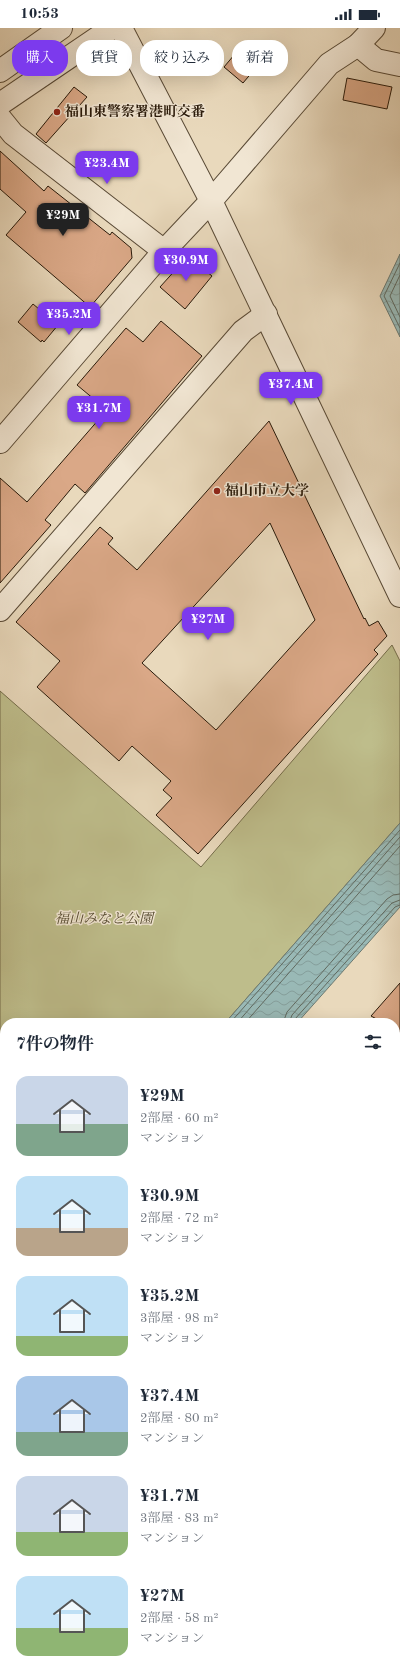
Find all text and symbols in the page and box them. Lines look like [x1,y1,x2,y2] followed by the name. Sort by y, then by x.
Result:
[20,7,59,22] text: 10:53
[12,40,68,76] chip: 購入
[76,40,132,76] chip: 賃貸
[140,40,224,76] chip: 絞り込み
[232,40,288,76] chip: 新着
[65,103,205,119] place label: 福山東警察署港町交番
[52,107,62,117] marker: 福山東警察署港町交番
[74,151,140,185] pin: ¥23.4M
[84,157,130,170] text: ¥23.4M
[39,203,87,237] pin: ¥29M
[46,209,80,222] text: ¥29M
[153,248,219,282] pin: ¥30.9M
[163,254,209,267] text: ¥30.9M
[36,302,102,336] pin: ¥35.2M
[46,308,92,321] text: ¥35.2M
[258,372,324,406] pin: ¥37.4M
[268,378,314,391] text: ¥37.4M
[66,396,132,430] pin: ¥31.7M
[76,402,122,415] text: ¥31.7M
[225,483,309,498] place label: 福山市立大学
[212,486,222,496] marker: 福山市立大学
[184,607,232,641] pin: ¥27M
[191,613,225,626] text: ¥27M
[55,911,155,926] park label: 福山みなと公園
[362,1031,384,1053] icon: filters
[16,1036,94,1053] text: 7件の物件
[140,1088,185,1105] text: ¥29M
[48,1092,96,1140] icon: home
[140,1112,218,1125] text: 2部屋 · 60 m²
[140,1132,204,1145] text: マンション
[140,1188,199,1205] text: ¥30.9M
[48,1192,96,1240] icon: home
[140,1212,218,1225] text: 2部屋 · 72 m²
[140,1232,204,1245] text: マンション
[140,1288,199,1305] text: ¥35.2M
[48,1292,96,1340] icon: home
[140,1312,218,1325] text: 3部屋 · 98 m²
[140,1332,204,1345] text: マンション
[140,1388,199,1405] text: ¥37.4M
[48,1392,96,1440] icon: home
[140,1412,218,1425] text: 2部屋 · 80 m²
[140,1432,204,1445] text: マンション
[140,1488,199,1505] text: ¥31.7M
[48,1492,96,1540] icon: home
[140,1512,218,1525] text: 3部屋 · 83 m²
[140,1532,204,1545] text: マンション
[140,1588,185,1605] text: ¥27M
[48,1592,96,1640] icon: home
[140,1612,218,1625] text: 2部屋 · 58 m²
[140,1632,204,1645] text: マンション

